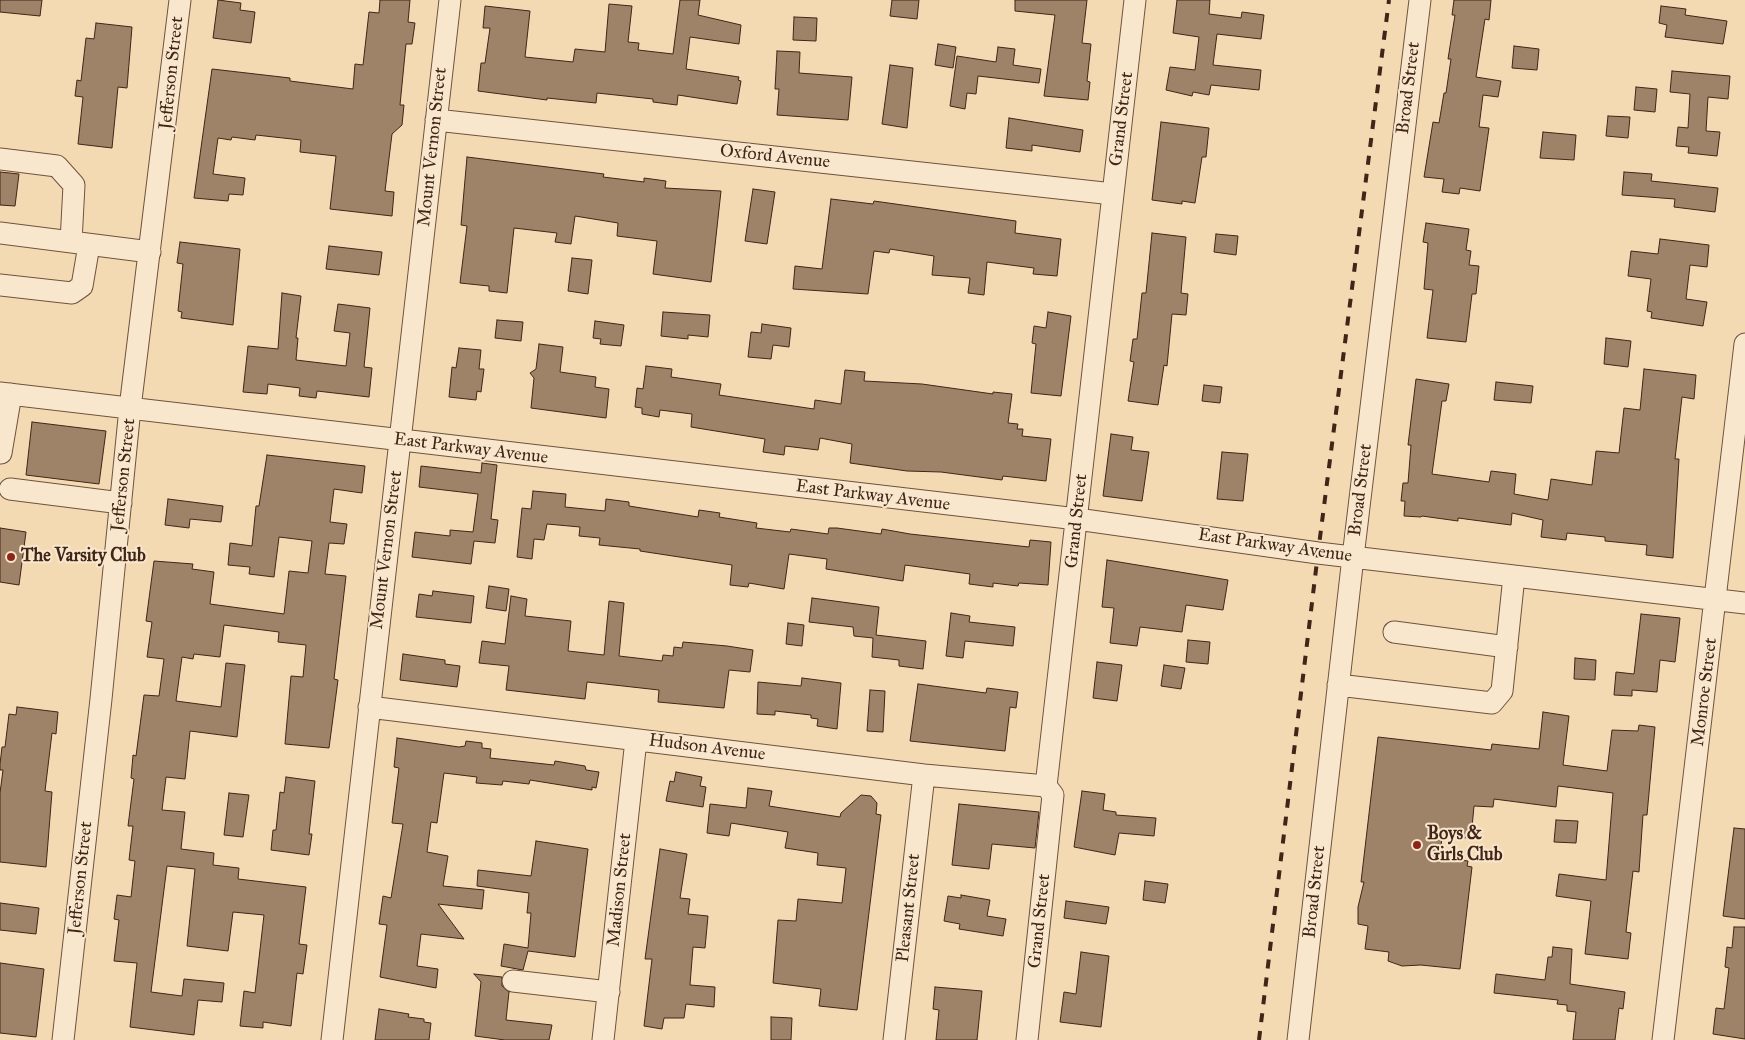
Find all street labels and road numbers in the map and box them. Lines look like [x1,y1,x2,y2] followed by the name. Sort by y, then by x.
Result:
[155,15,189,131] street label: Jefferson Street
[1393,41,1425,135] street label: Broad Street
[414,66,452,228] street label: Mount Vernon Street
[1105,71,1139,167] street label: Grand Street
[719,140,831,174] street label: Oxford Avenue
[107,417,141,533] street label: Jefferson Street
[393,429,549,469] street label: East Parkway Avenue
[1345,443,1377,537] street label: Broad Street
[367,469,407,631] street label: Mount Vernon Street
[1061,473,1093,569] street label: Grand Street
[795,476,951,516] street label: East Parkway Avenue
[1197,524,1353,568] street label: East Parkway Avenue
[1688,636,1722,748] street label: Monroe Street
[647,730,767,766] street label: Hudson Avenue
[64,820,98,936] street label: Jefferson Street
[603,832,637,948] street label: Madison Street
[1299,845,1331,939] street label: Broad Street
[893,853,925,963] street label: Pleasant Street
[1024,873,1056,969] street label: Grand Street

